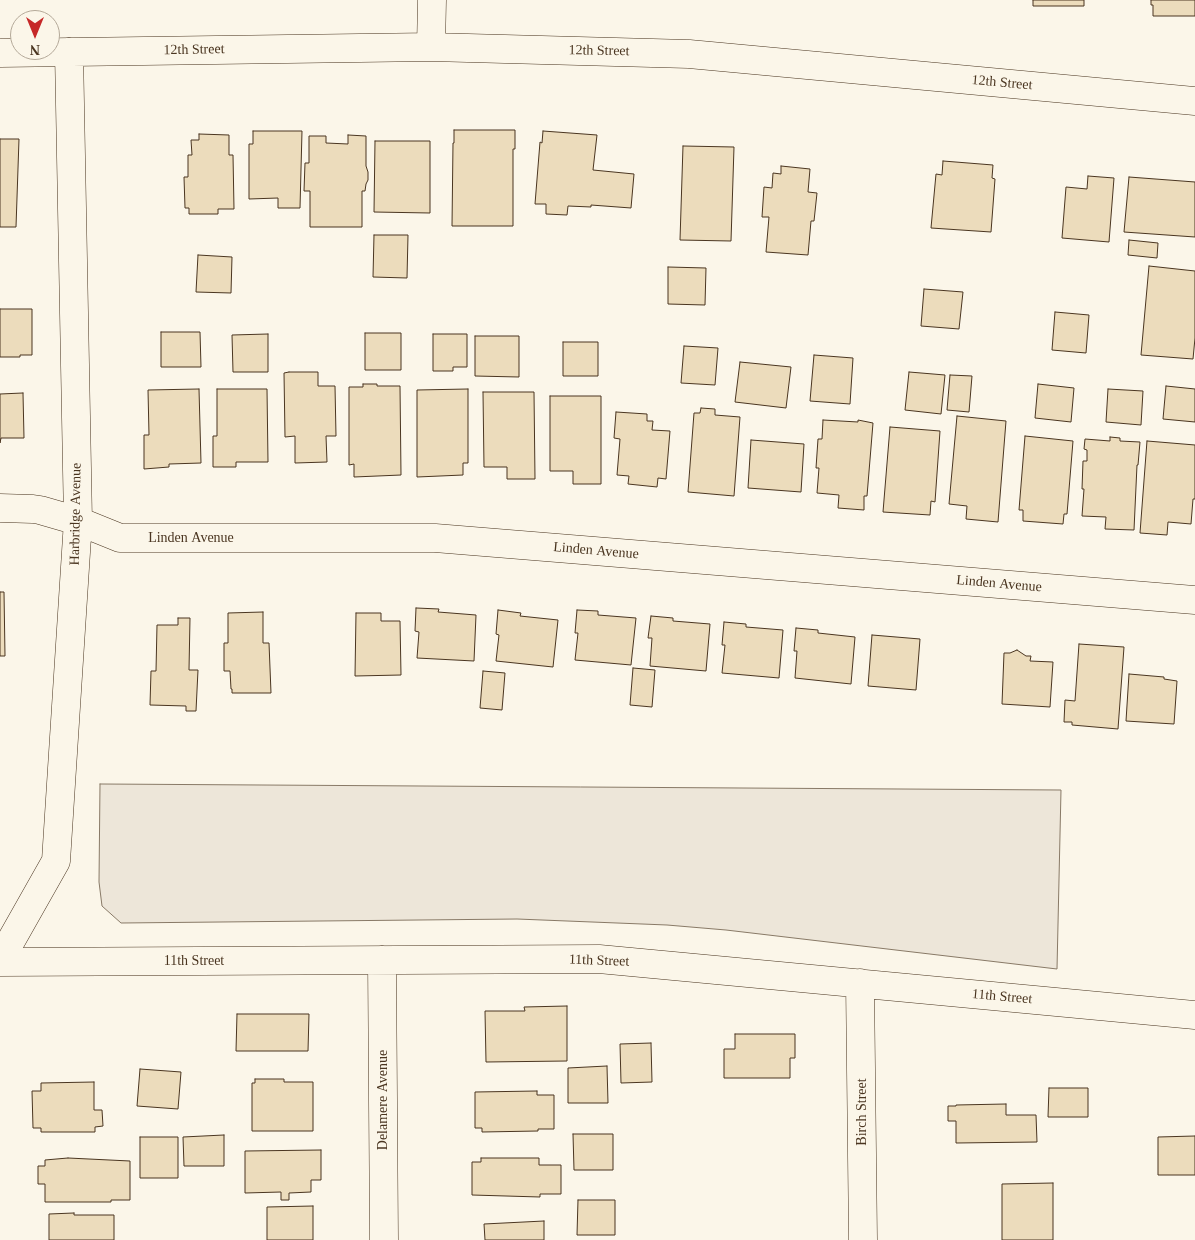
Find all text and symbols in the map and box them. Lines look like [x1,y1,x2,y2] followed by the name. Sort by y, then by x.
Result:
[10,10,60,60] north arrow
[163,41,225,59] street label: 12th Street
[30,42,40,57] text: N
[568,42,630,60] street label: 12th Street
[971,72,1033,94] street label: 12th Street
[67,462,85,566] street label: Harbridge Avenue
[148,530,234,546] street label: Linden Avenue
[553,539,639,563] street label: Linden Avenue
[956,572,1042,596] street label: Linden Avenue
[568,952,630,970] street label: 11th Street
[164,953,224,969] street label: 11th Street
[971,986,1033,1008] street label: 11th Street
[375,1050,391,1150] street label: Delamere Avenue
[854,1078,870,1146] street label: Birch Street

